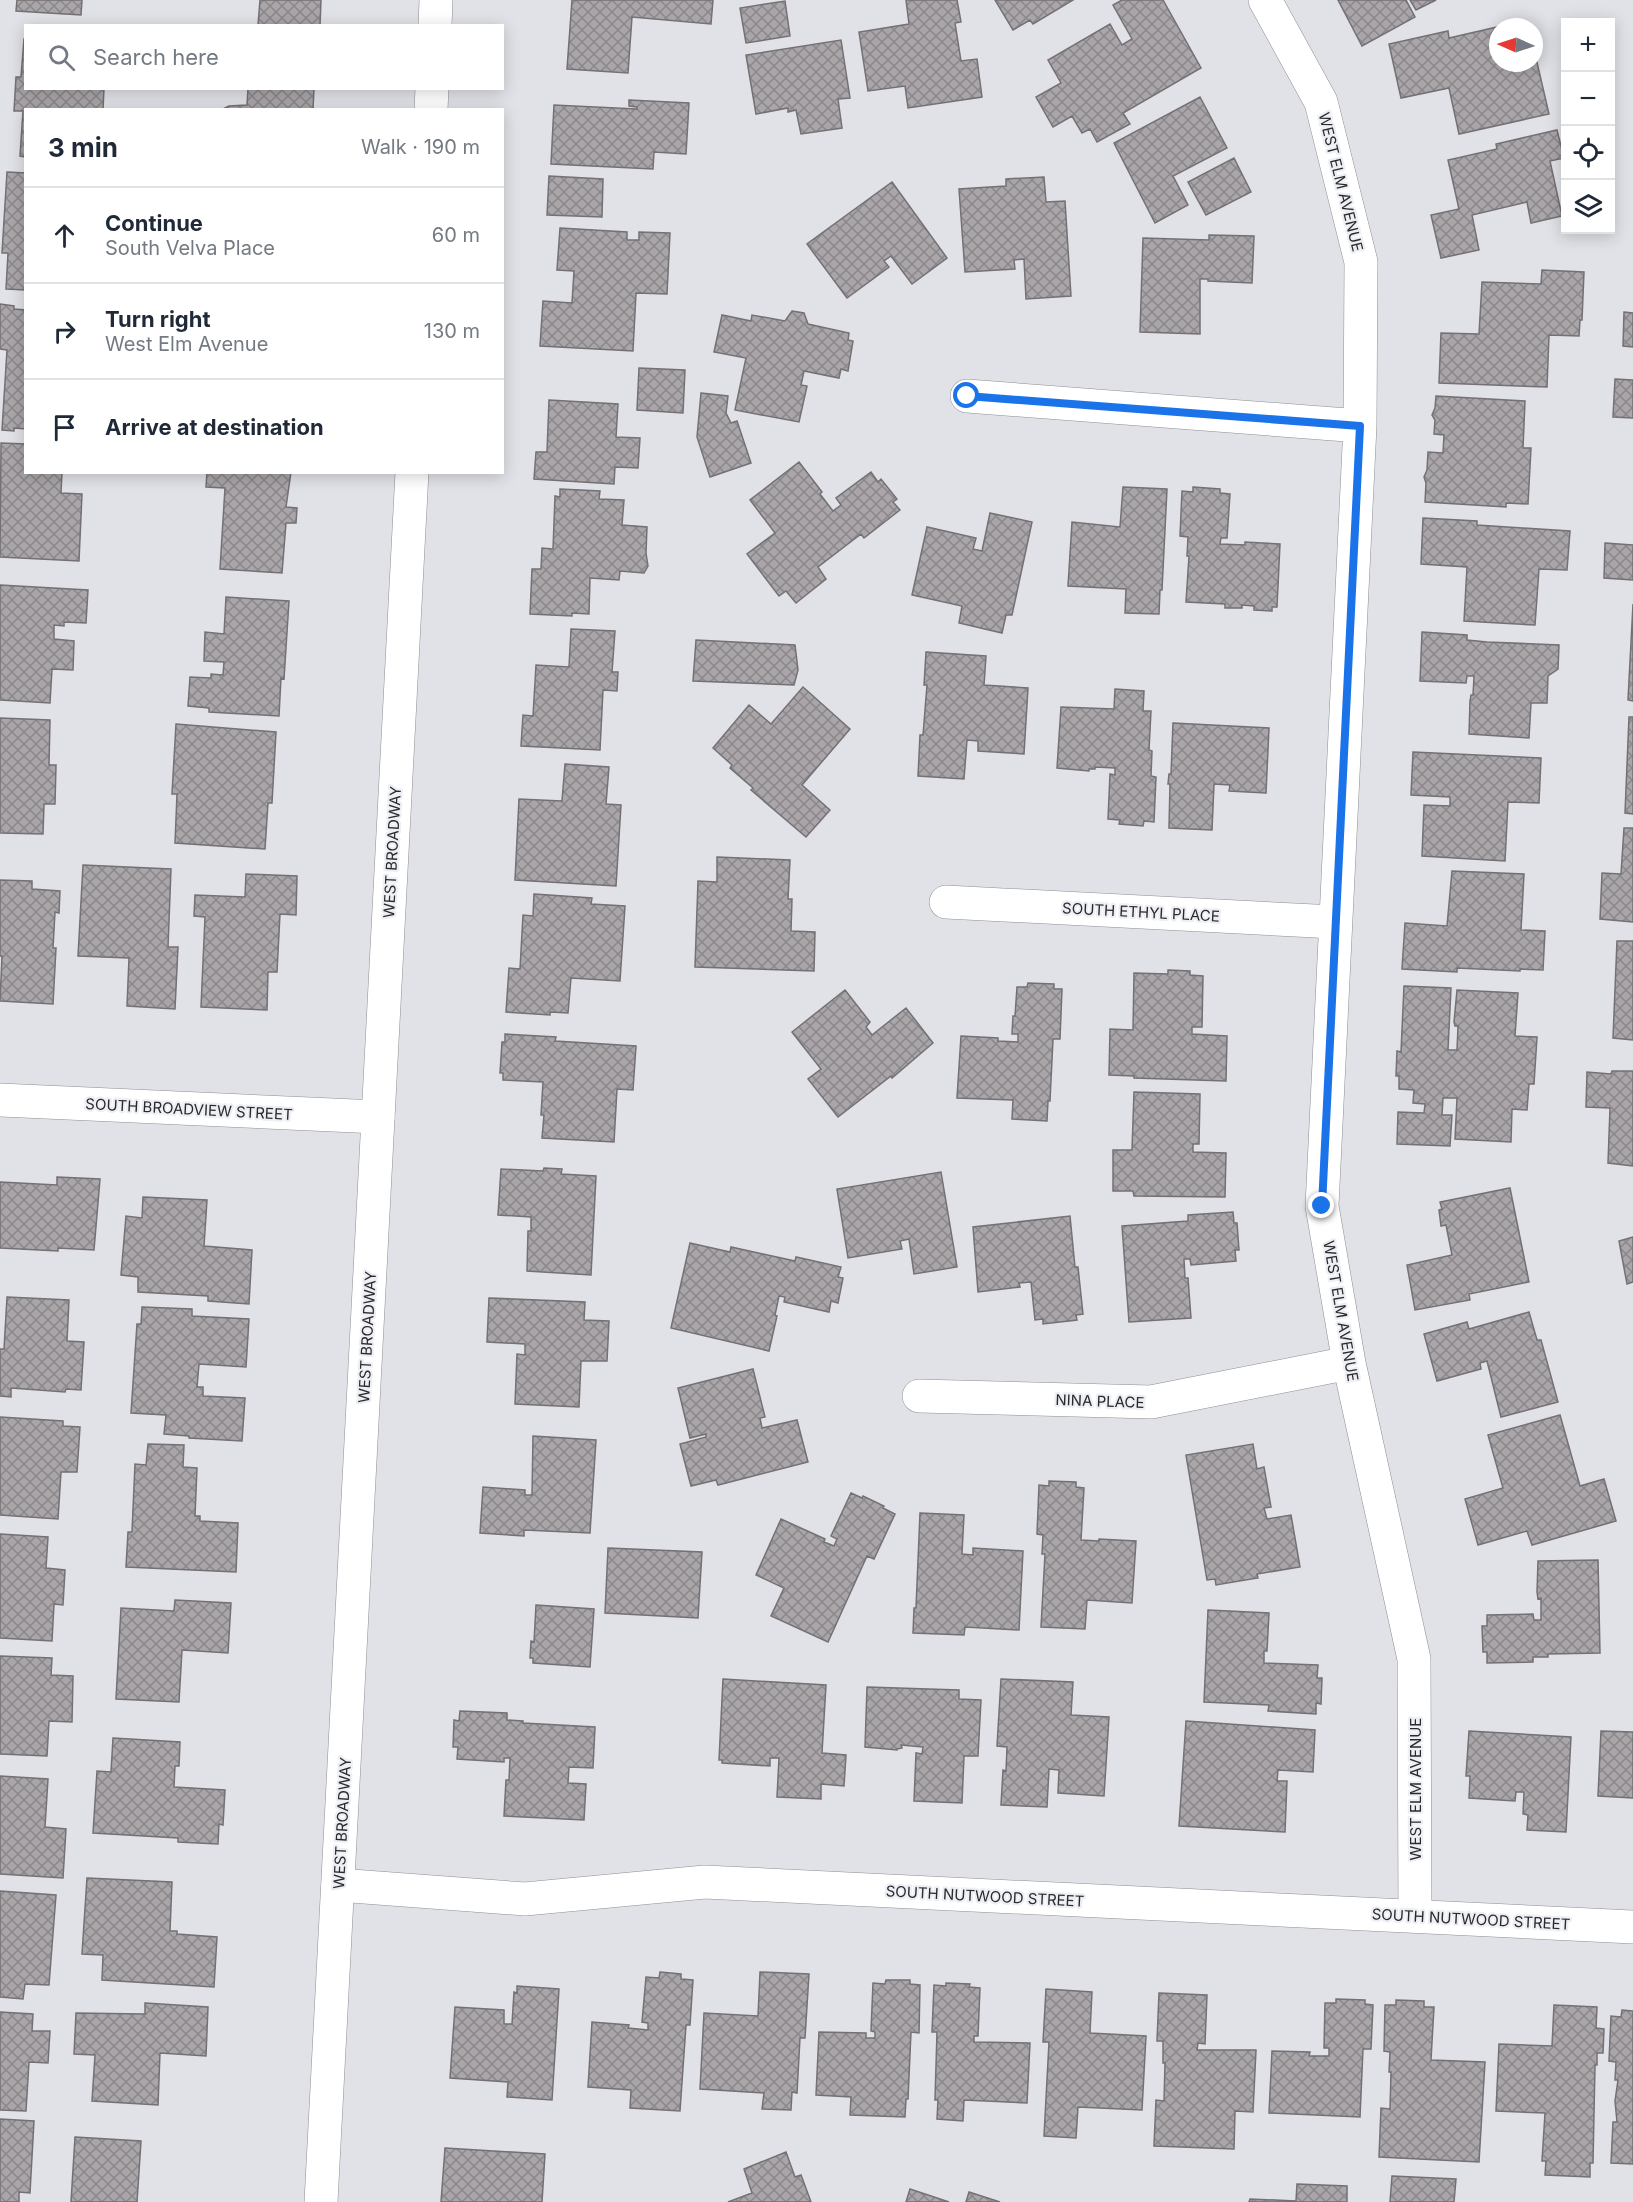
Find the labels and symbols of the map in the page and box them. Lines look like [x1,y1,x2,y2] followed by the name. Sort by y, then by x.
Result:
[1489,18,1543,72] north arrow
[1315,110,1367,254] street label: WEST ELM AVENUE
[953,382,979,408] route start
[379,785,405,919] street label: WEST BROADWAY
[1062,898,1220,926] street label: SOUTH ETHYL PLACE
[85,1094,293,1124] street label: SOUTH BROADVIEW STREET
[1308,1192,1334,1218] route end
[1319,1239,1363,1383] street label: WEST ELM AVENUE
[354,1270,380,1404] street label: WEST BROADWAY
[1055,1390,1145,1412] street label: NINA PLACE
[1406,1718,1425,1860] street label: WEST ELM AVENUE
[329,1756,355,1890] street label: WEST BROADWAY
[885,1881,1085,1911] street label: SOUTH NUTWOOD STREET
[1371,1904,1571,1934] street label: SOUTH NUTWOOD STREET

